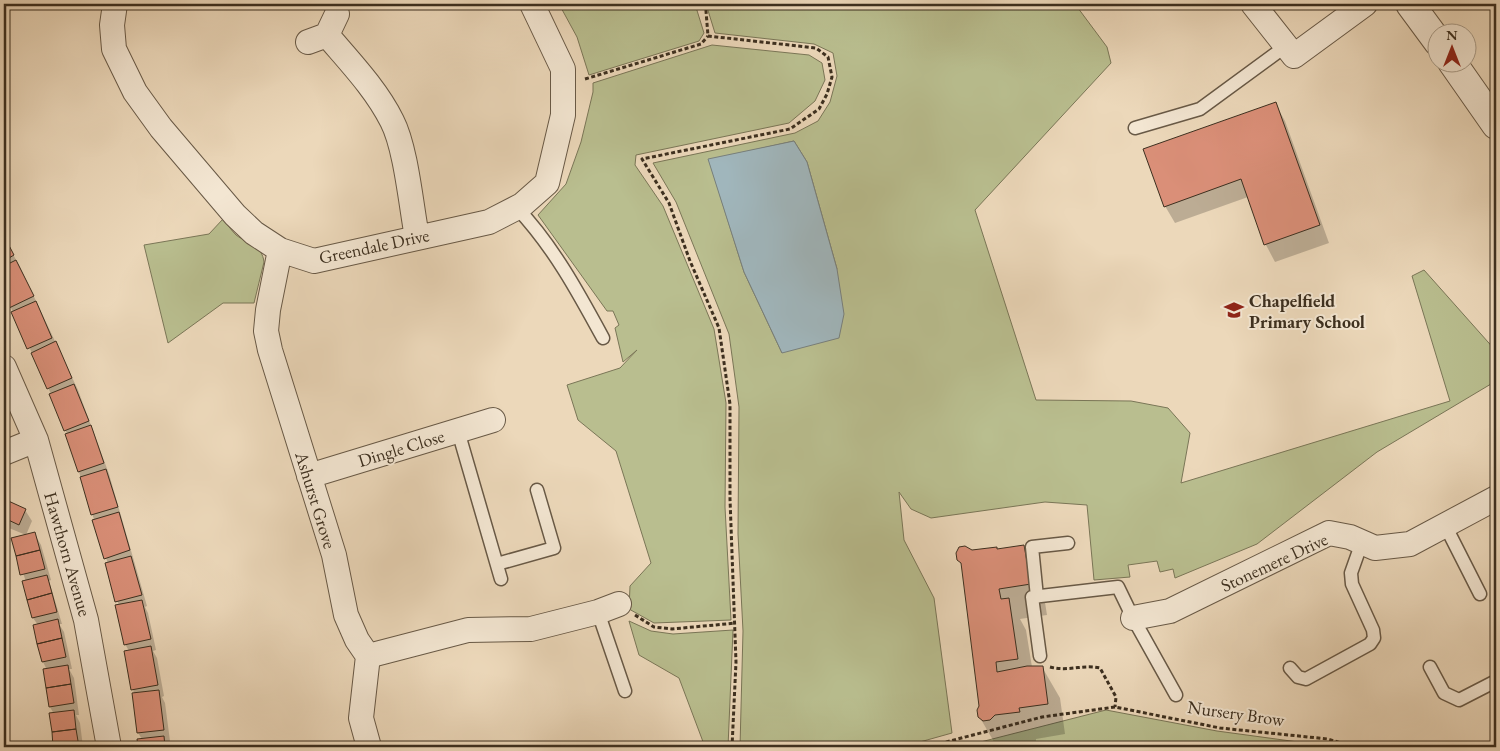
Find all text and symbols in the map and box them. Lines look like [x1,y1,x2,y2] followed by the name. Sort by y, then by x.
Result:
[1428,22,1478,72] north arrow
[1446,26,1458,44] text: N
[317,223,431,269] street label: Greendale Drive
[1249,289,1365,333] place label: Chapelfield Primary School
[1223,299,1245,321] school or university icon: Chapelfield Primary School
[355,424,447,472] street label: Dingle Close
[290,448,342,551] street label: Ashurst Grove
[39,489,97,619] street label: Hawthorn Avenue
[1217,527,1331,597] street label: Stonemere Drive
[1186,695,1287,731] street label: Nursery Brow

